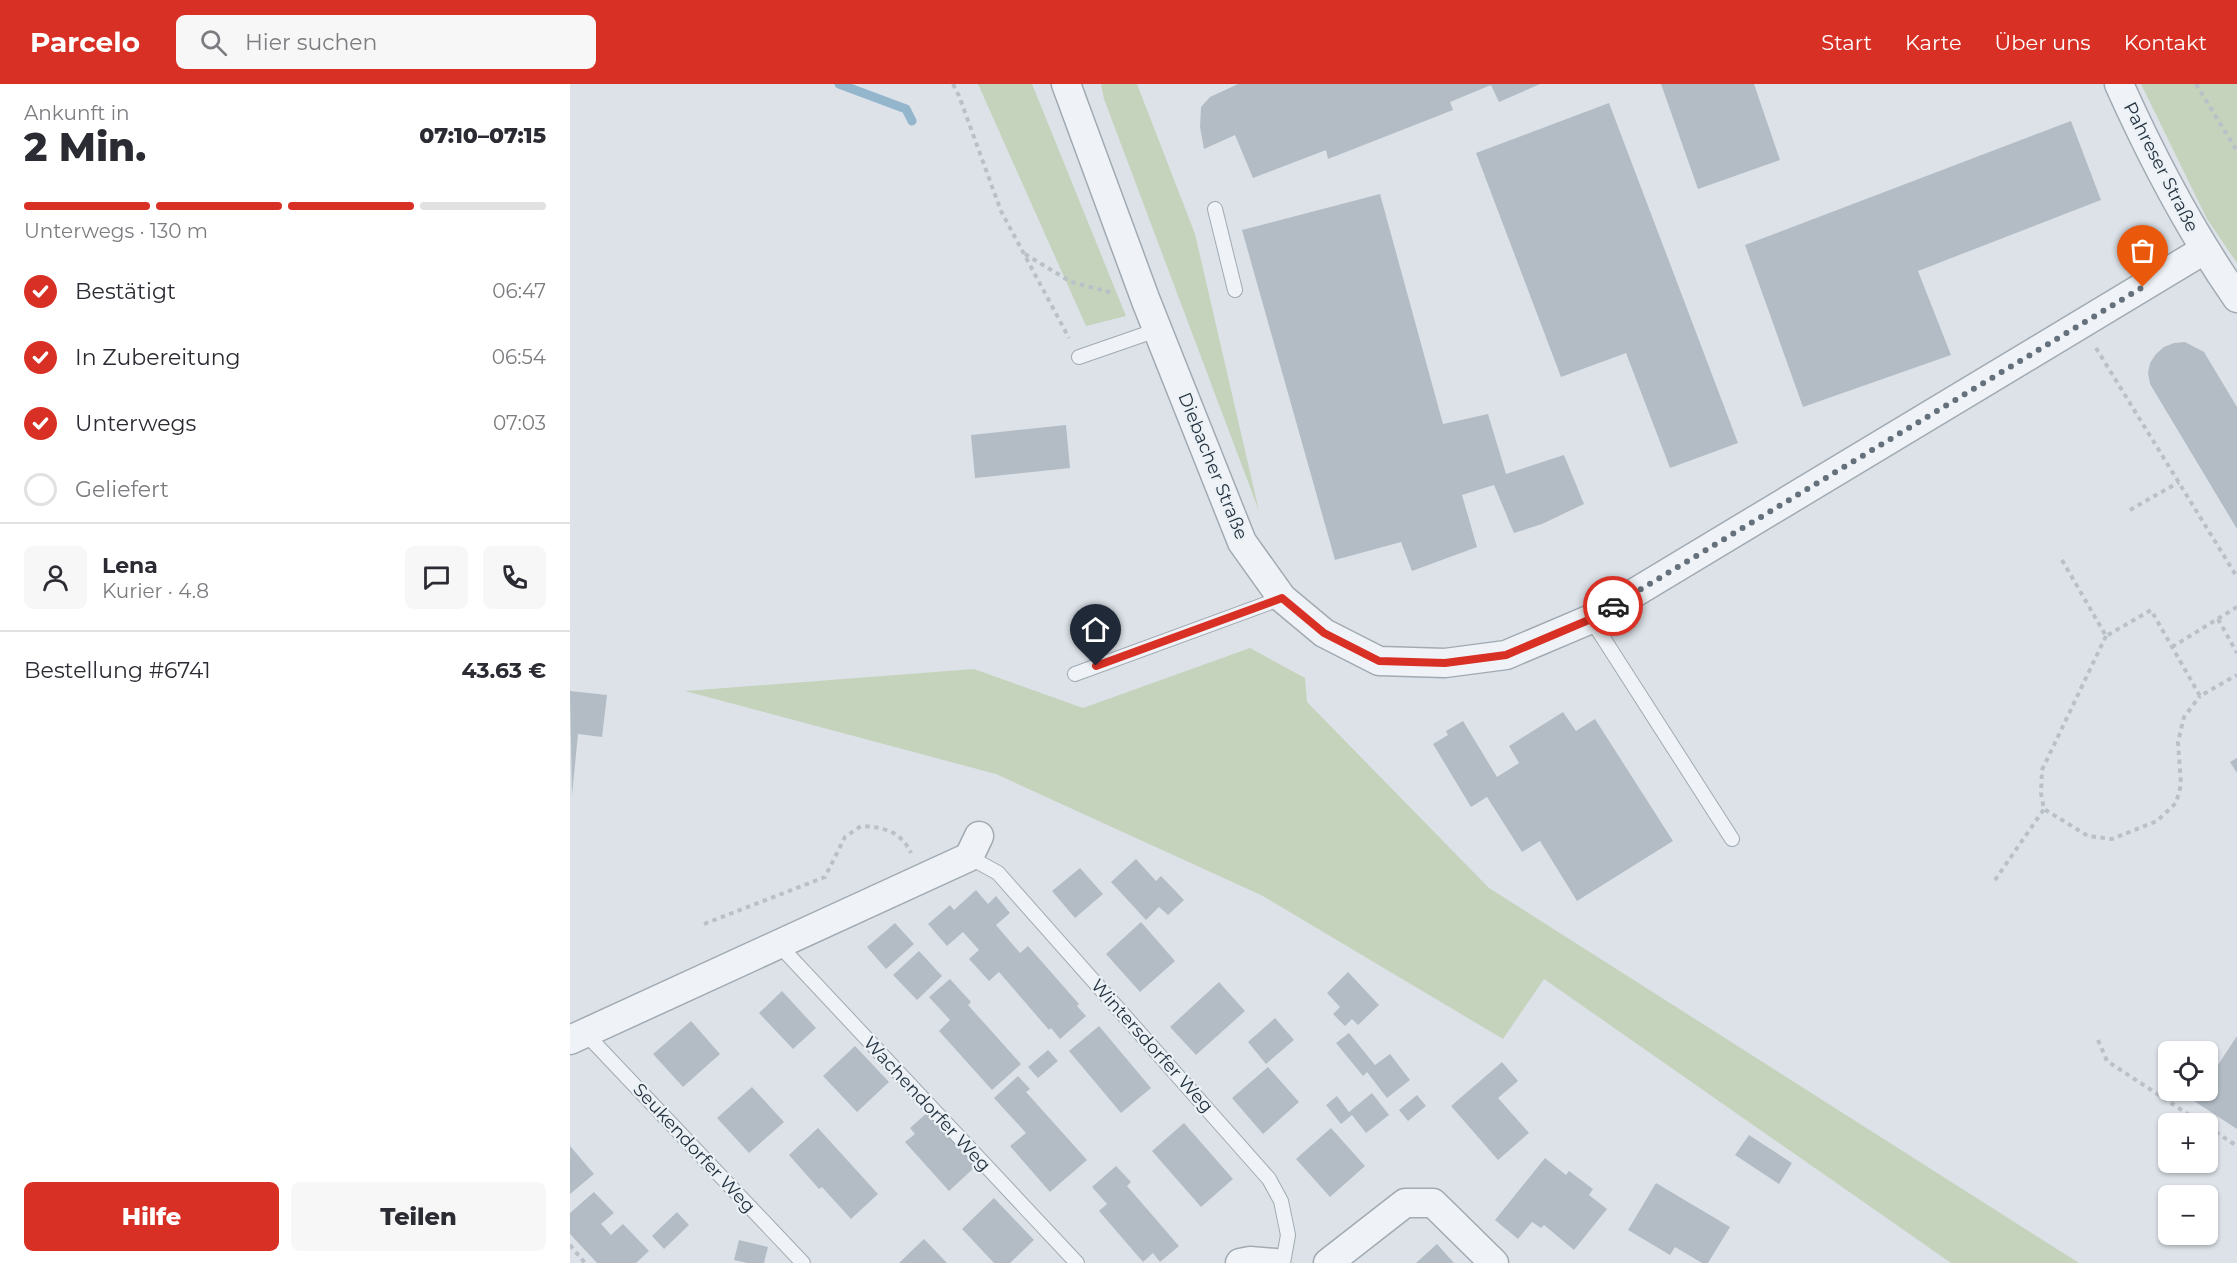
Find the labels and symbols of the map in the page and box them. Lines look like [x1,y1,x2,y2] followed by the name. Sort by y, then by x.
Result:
[2119,98,2203,236] street label: Pahreser Straße
[2117,225,2168,287] pin
[1173,389,1253,543] street label: Diebacher Straße
[1583,576,1643,636] courier
[1070,604,1121,666] pin
[1086,975,1218,1117] street label: Wintersdorfer Weg
[859,1032,995,1176] street label: Wachendorfer Weg
[628,1079,760,1217] street label: Seukendorfer Weg

